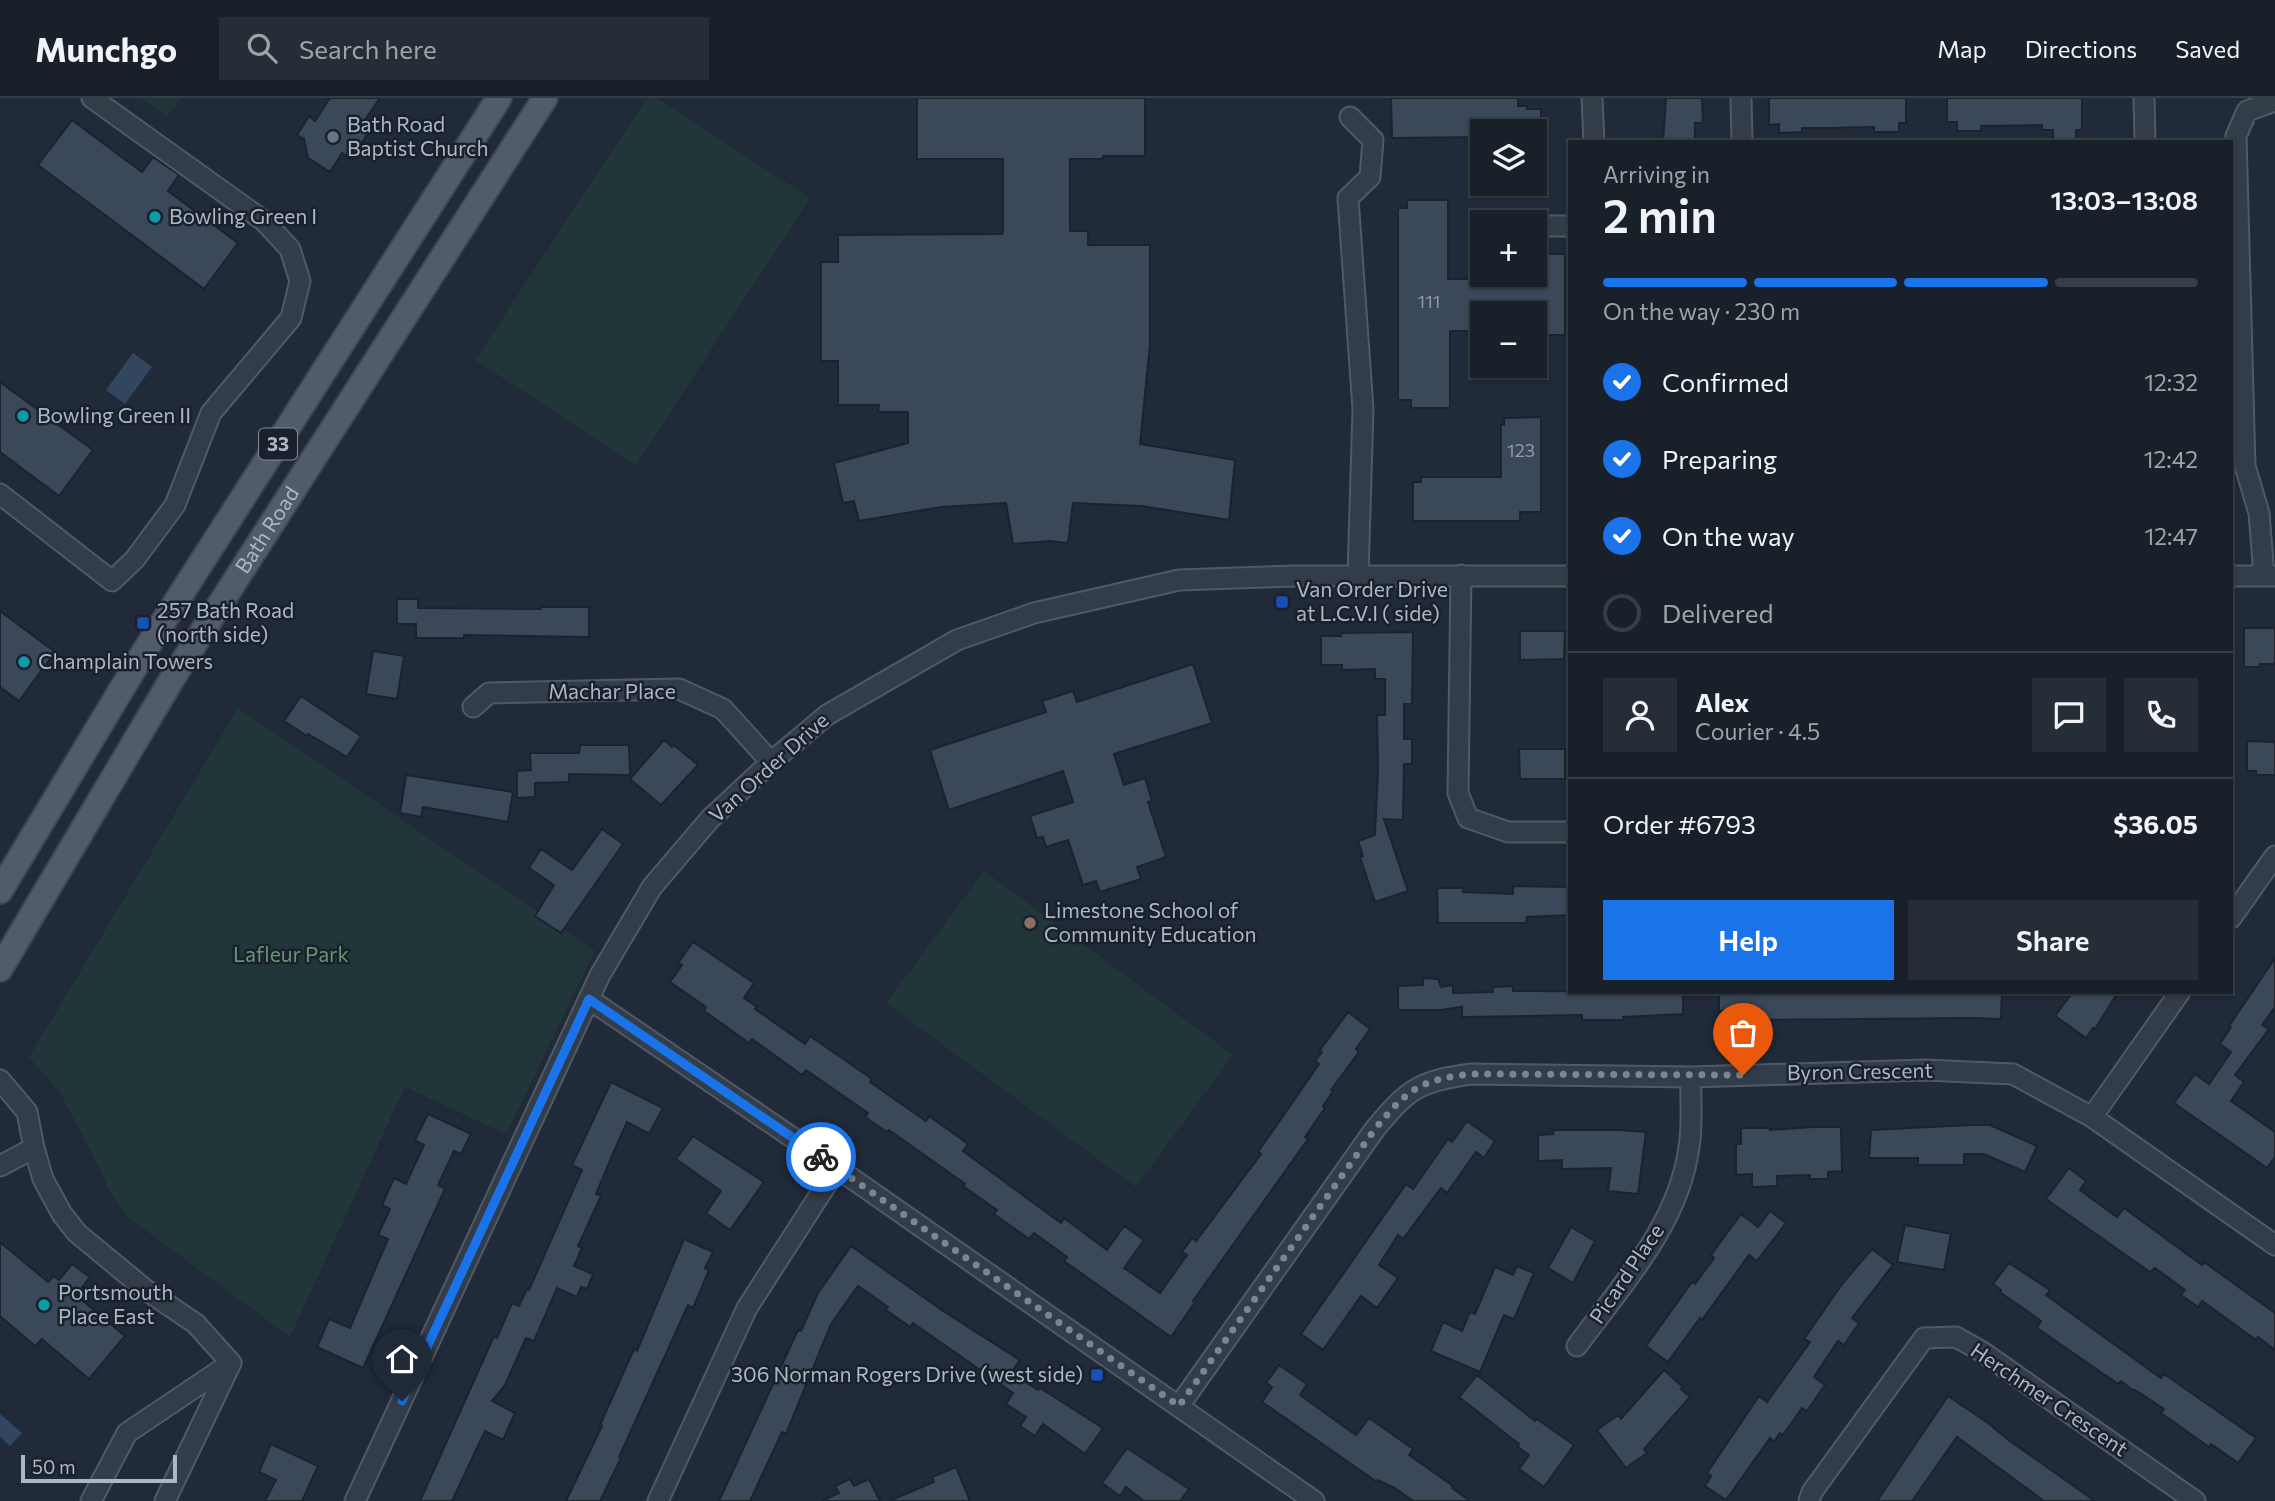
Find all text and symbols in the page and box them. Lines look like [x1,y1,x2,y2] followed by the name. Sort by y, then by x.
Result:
[219,17,709,80] search box
[35,28,177,69] text: Munchgo
[243,29,281,67] icon: search
[299,33,437,64] text: Search here
[1937,34,1987,63] text: Map
[2025,34,2137,63] text: Directions
[2175,34,2240,63] text: Saved
[347,111,489,160] place label: Bath Road Baptist Church
[1470,119,1547,378] map controls
[1470,119,1547,196] button: layers
[325,129,341,145] marker: Bath Road Baptist Church
[1603,160,1710,188] text: Arriving in
[2051,184,2198,215] text: 13:03–13:08
[1603,186,1717,242] text: 2 min
[169,203,317,228] place label: Bowling Green I
[147,209,163,225] marker: Bowling Green I
[1470,210,1547,287] button: +
[1417,290,1441,312] house number: 111
[1603,297,1800,325] text: On the way · 230 m
[1470,301,1547,378] button: −
[1603,363,1641,401] icon: check
[1662,366,1789,397] text: Confirmed
[2144,368,2198,396] text: 12:32
[37,402,191,427] place label: Bowling Green II
[15,408,31,424] marker: Bowling Green II
[259,428,297,460] road number: 33
[1507,439,1535,461] house number: 123
[1603,440,1641,478] icon: check
[1662,443,1777,474] text: Preparing
[2144,445,2198,473] text: 12:42
[229,481,303,578] street label: Bath Road
[1603,517,1641,555] icon: check
[1662,520,1795,551] text: On the way
[2145,522,2198,550] text: 12:47
[1296,576,1448,625] place label: Van Order Drive at L.C.V.I ( side)
[1274,594,1290,610] marker: Van Order Drive at L.C.V.I ( side)
[157,597,294,646] place label: 257 Bath Road (north side)
[1662,597,1773,628] text: Delivered
[135,615,151,631] marker: 257 Bath Road (north side)
[38,648,213,673] place label: Champlain Towers
[16,654,32,670] marker: Champlain Towers
[548,678,676,703] street label: Machar Place
[1603,678,1677,752] button: person
[2032,678,2106,752] button: chat
[2124,678,2198,752] button: phone
[1695,686,1749,717] text: Alex
[703,707,833,827] street label: Van Order Drive
[1695,717,1820,745] text: Courier · 4.5
[1603,808,1756,839] text: Order #6793
[2113,808,2198,839] text: $36.05
[1044,897,1257,946] place label: Limestone School of Community Education
[1603,900,1894,980] button: Help
[1908,900,2198,980] button: Share
[1022,915,1038,931] marker: Limestone School of Community Education
[233,941,349,966] park label: Lafleur Park
[1713,1003,1773,1075] pin
[1724,1014,1762,1052] icon: bag
[1787,1057,1933,1084] street label: Byron Crescent
[786,1122,856,1192] courier
[802,1138,840,1176] icon: bike
[1583,1218,1668,1328] street label: Picard Place
[58,1279,173,1328] place label: Portsmouth Place East
[36,1297,52,1313] marker: Portsmouth Place East
[372,1329,432,1401] pin
[1966,1337,2133,1461] street label: Herchmer Crescent
[383,1340,421,1378] icon: home
[731,1361,1083,1386] place label: 306 Norman Rogers Drive (west side)
[1089,1367,1105,1383] marker: 306 Norman Rogers Drive (west side)
[21,1452,177,1484] scale bar
[32,1455,76,1478] text: 50 m

